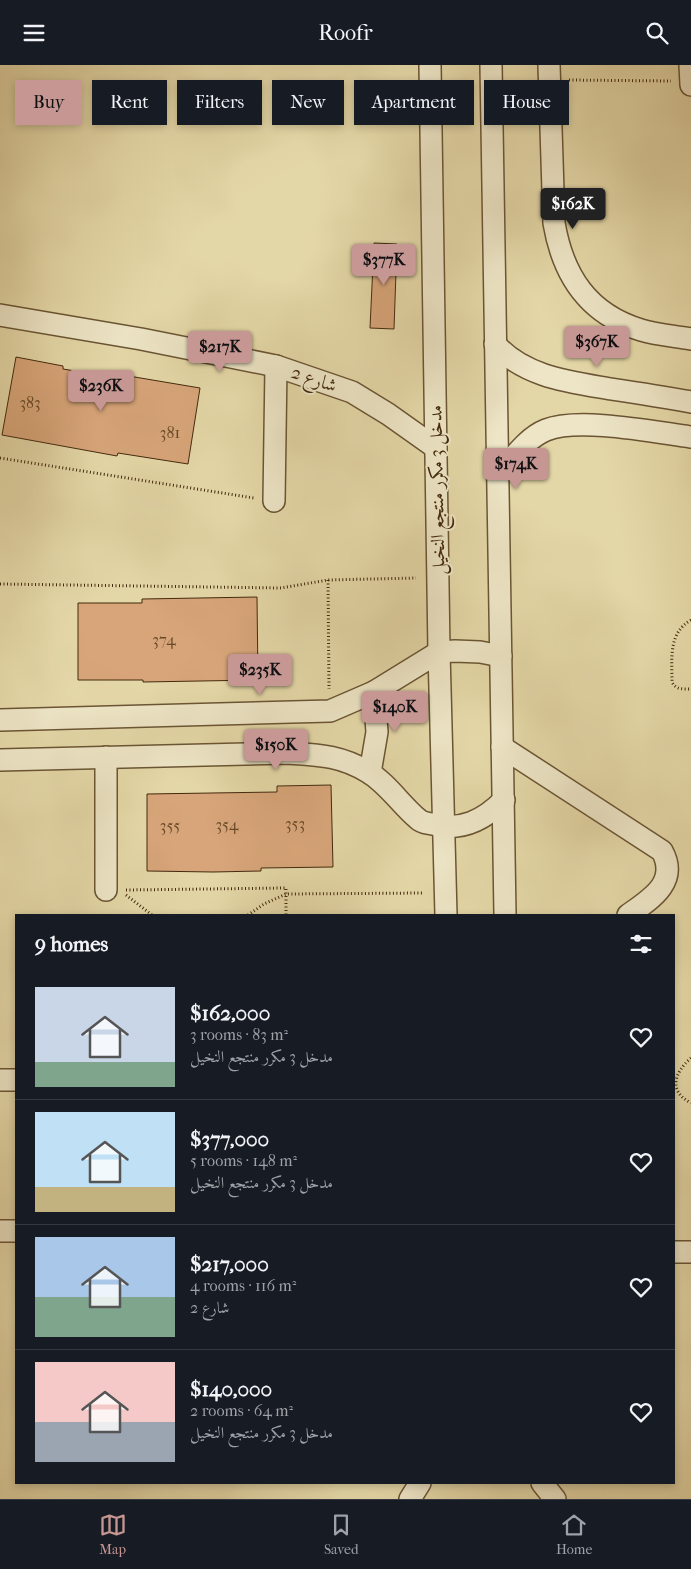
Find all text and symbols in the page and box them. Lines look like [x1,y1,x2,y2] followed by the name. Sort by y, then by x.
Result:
[20,19,48,47] icon: menu
[643,19,671,47] icon: search
[318,20,373,46] text: Roofr
[15,80,82,125] chip: Buy
[92,80,167,125] chip: Rent
[177,80,262,125] chip: Filters
[272,80,344,125] chip: New
[354,80,474,125] chip: Apartment
[484,80,569,125] chip: House
[538,187,608,230] pin: $162K
[552,194,594,213] text: $162K
[349,243,419,286] pin: $377K
[363,250,405,269] text: $377K
[562,325,632,368] pin: $367K
[185,331,255,373] pin: $217K
[575,332,619,351] text: $367K
[199,337,241,356] text: $217K
[287,361,340,401] street label: شارع 2
[66,369,136,412] pin: $236K
[79,376,123,395] text: $236K
[19,393,41,412] house number: 383
[425,405,455,575] street label: مدخل 3 مكرر منتجع النخيل
[160,423,180,442] house number: 381
[481,447,551,490] pin: $174K
[495,454,537,473] text: $174K
[152,630,176,649] house number: 374
[225,653,295,696] pin: $235K
[239,660,281,679] text: $235K
[360,691,430,733] pin: $140K
[373,697,417,716] text: $140K
[241,729,311,771] pin: $150K
[255,735,297,754] text: $150K
[285,814,305,833] house number: 353
[216,815,239,834] house number: 354
[160,816,180,835] house number: 355
[627,930,655,958] icon: filters
[35,932,108,956] text: 9 homes
[190,1001,270,1025] text: $162,000
[75,1007,135,1067] icon: home
[627,1023,655,1051] icon: heart
[190,1025,288,1044] text: 3 rooms · 83 m²
[190,1047,333,1066] text: مدخل 3 مكرر منتجع النخيل
[190,1127,269,1151] text: $377,000
[75,1132,135,1192] icon: home
[627,1148,655,1176] icon: heart
[190,1151,297,1170] text: 5 rooms · 148 m²
[190,1173,333,1192] text: مدخل 3 مكرر منتجع النخيل
[190,1252,269,1276] text: $217,000
[75,1257,135,1317] icon: home
[627,1273,655,1301] icon: heart
[190,1276,296,1295] text: 4 rooms · 116 m²
[190,1298,229,1317] text: شارع 2
[190,1377,272,1401] text: $140,000
[75,1382,135,1442] icon: home
[627,1398,655,1426] icon: heart
[190,1401,293,1420] text: 2 rooms · 64 m²
[190,1423,333,1442] text: مدخل 3 مكرر منتجع النخيل
[99,1511,127,1558] tab: Map
[324,1511,359,1558] tab: Saved
[556,1511,592,1558] tab: Home

